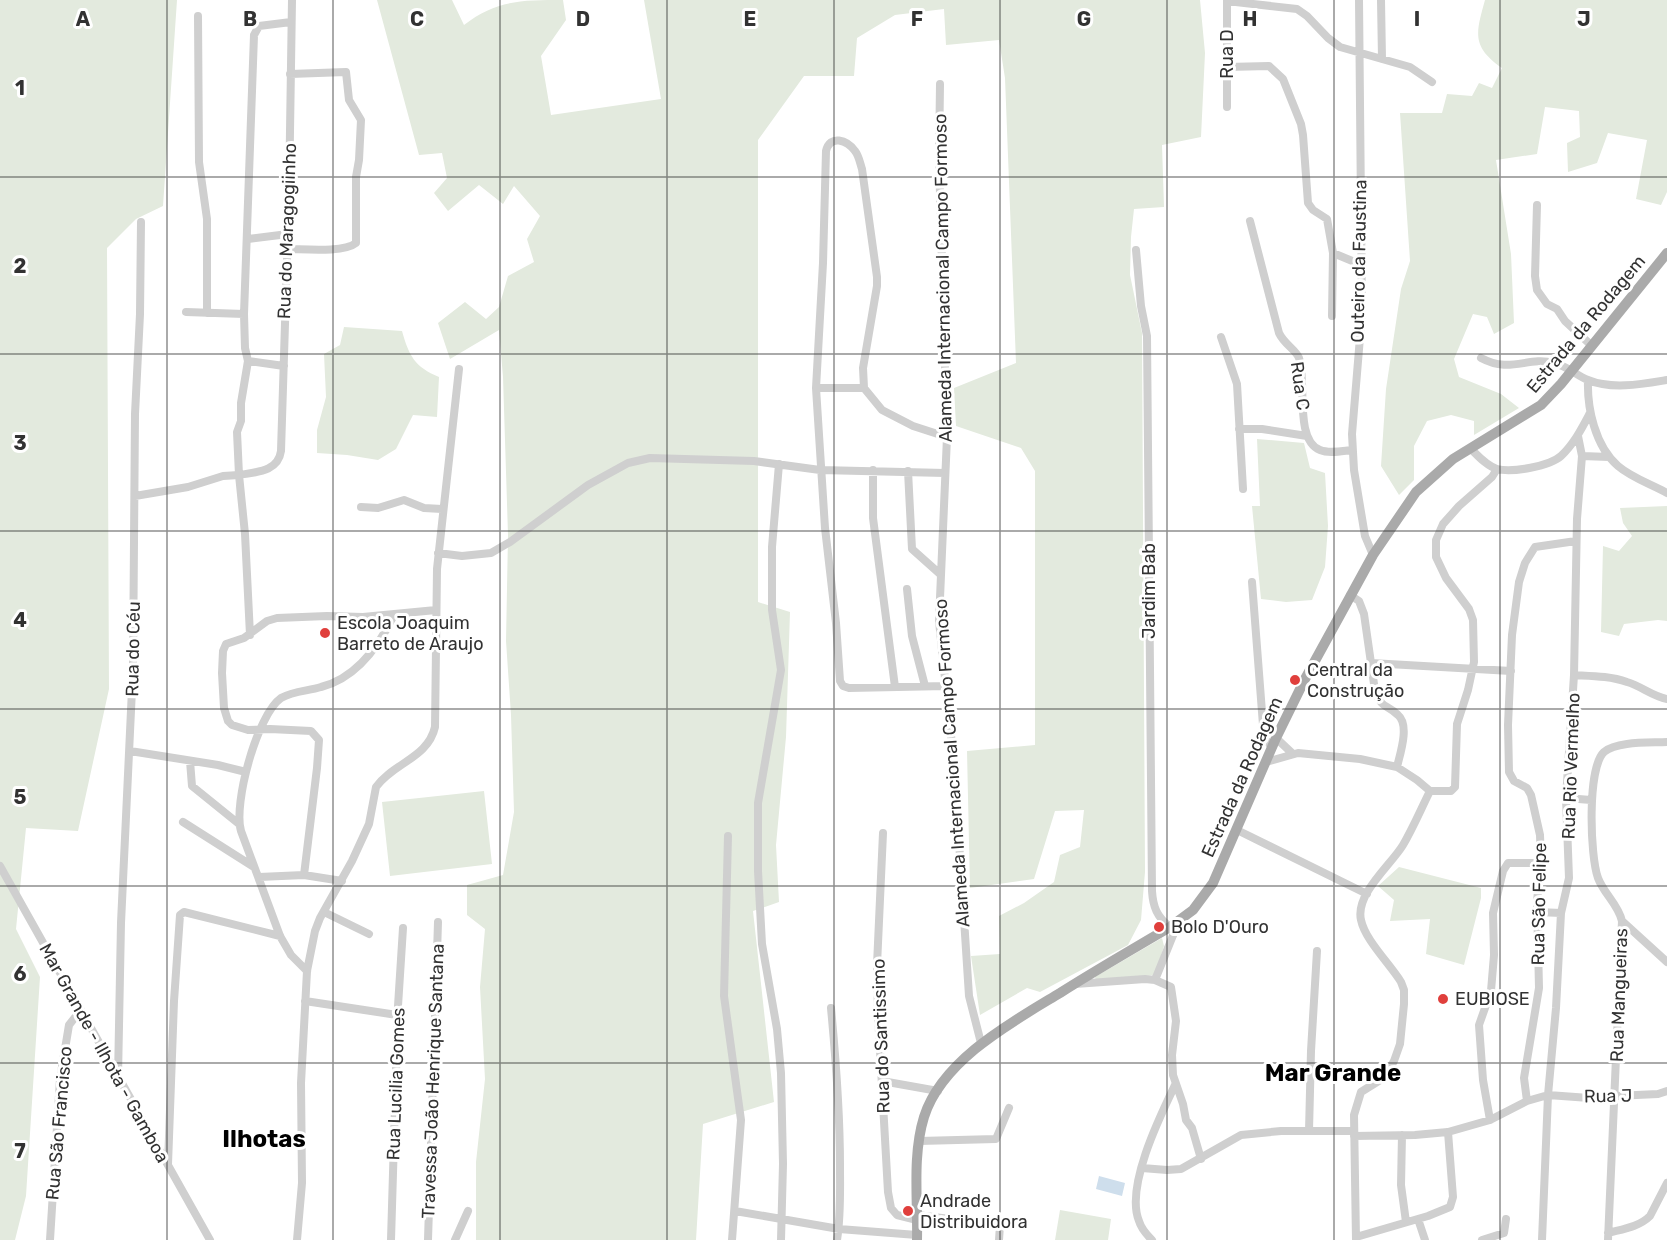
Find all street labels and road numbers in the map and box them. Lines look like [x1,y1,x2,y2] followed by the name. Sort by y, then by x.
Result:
[1216,29,1238,79] street label: Rua D
[929,113,957,443] street label: Alameda Internacional Campo Formoso
[273,143,301,319] street label: Rua do Maragogiinho
[1347,179,1371,343] street label: Outeiro da Faustina
[1522,251,1650,397] street label: Estrada da Rodagem
[1286,360,1314,412] street label: Rua C
[1138,543,1160,639] street label: Jardim Bab
[930,598,974,928] street label: Alameda Internacional Campo Formoso
[121,601,145,697] street label: Rua do Céu
[1557,692,1585,840] street label: Rua Rio Vermelho
[1197,693,1287,861] street label: Estrada da Rodagem
[1527,842,1551,966] street label: Rua São Felipe
[1606,928,1632,1062] street label: Rua Mangueiras
[34,939,174,1167] street label: Mar Grande - Ilhota - Gamboa
[417,943,449,1219] street label: Travessa João Henrique Santana
[867,958,895,1114] street label: Rua do Santissimo
[382,1007,410,1161] street label: Rua Lucilia Gomes
[41,1045,77,1201] street label: Rua São Francisco
[1584,1085,1632,1107] street label: Rua J

